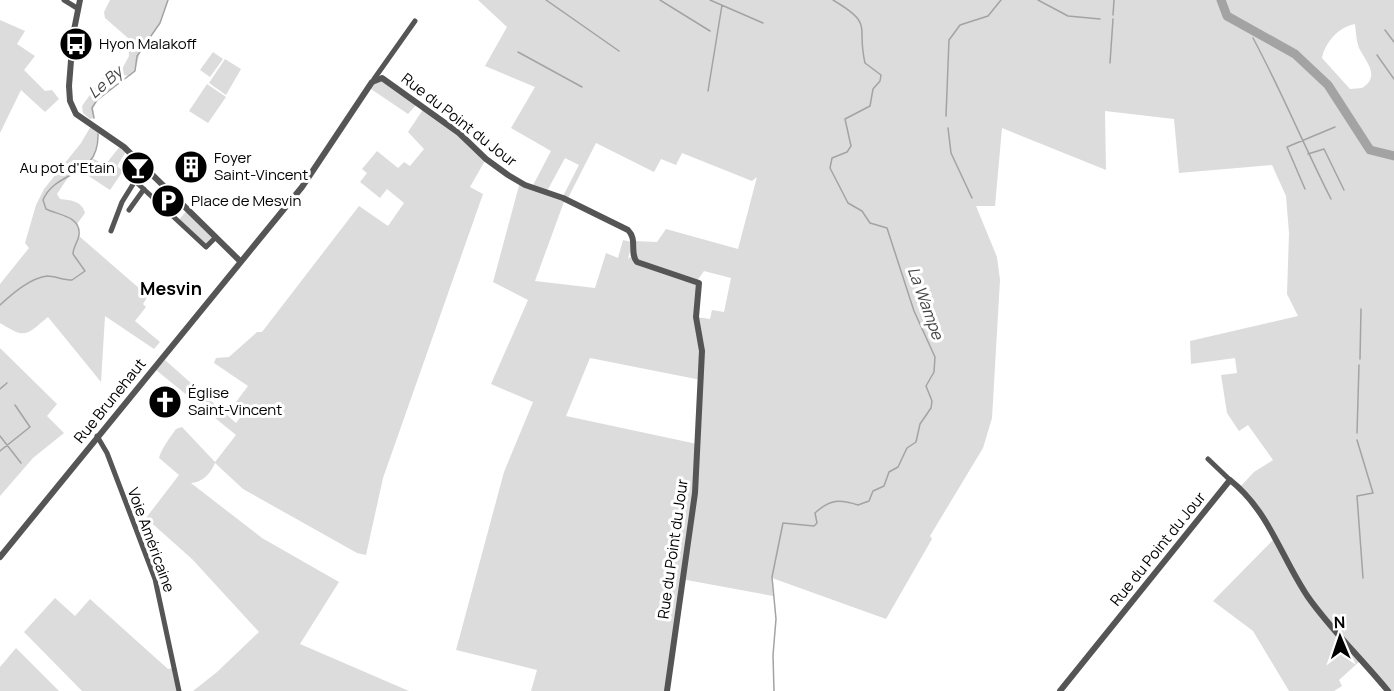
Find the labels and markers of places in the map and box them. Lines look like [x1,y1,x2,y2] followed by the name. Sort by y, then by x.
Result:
[58,26,94,62] bus stop icon: Hyon Malakoff
[99,33,197,54] place label: Hyon Malakoff
[214,147,308,185] place label: Foyer Saint-Vincent
[173,149,209,185] building icon: Foyer Saint-Vincent
[120,150,156,186] bar icon: Au pot d'Etain
[19,157,115,178] place label: Au pot d'Etain
[150,183,186,219] parking icon: Place de Mesvin
[191,190,301,211] place label: Place de Mesvin
[188,382,282,420] place label: Église Saint-Vincent
[147,384,183,420] church icon: Église Saint-Vincent

